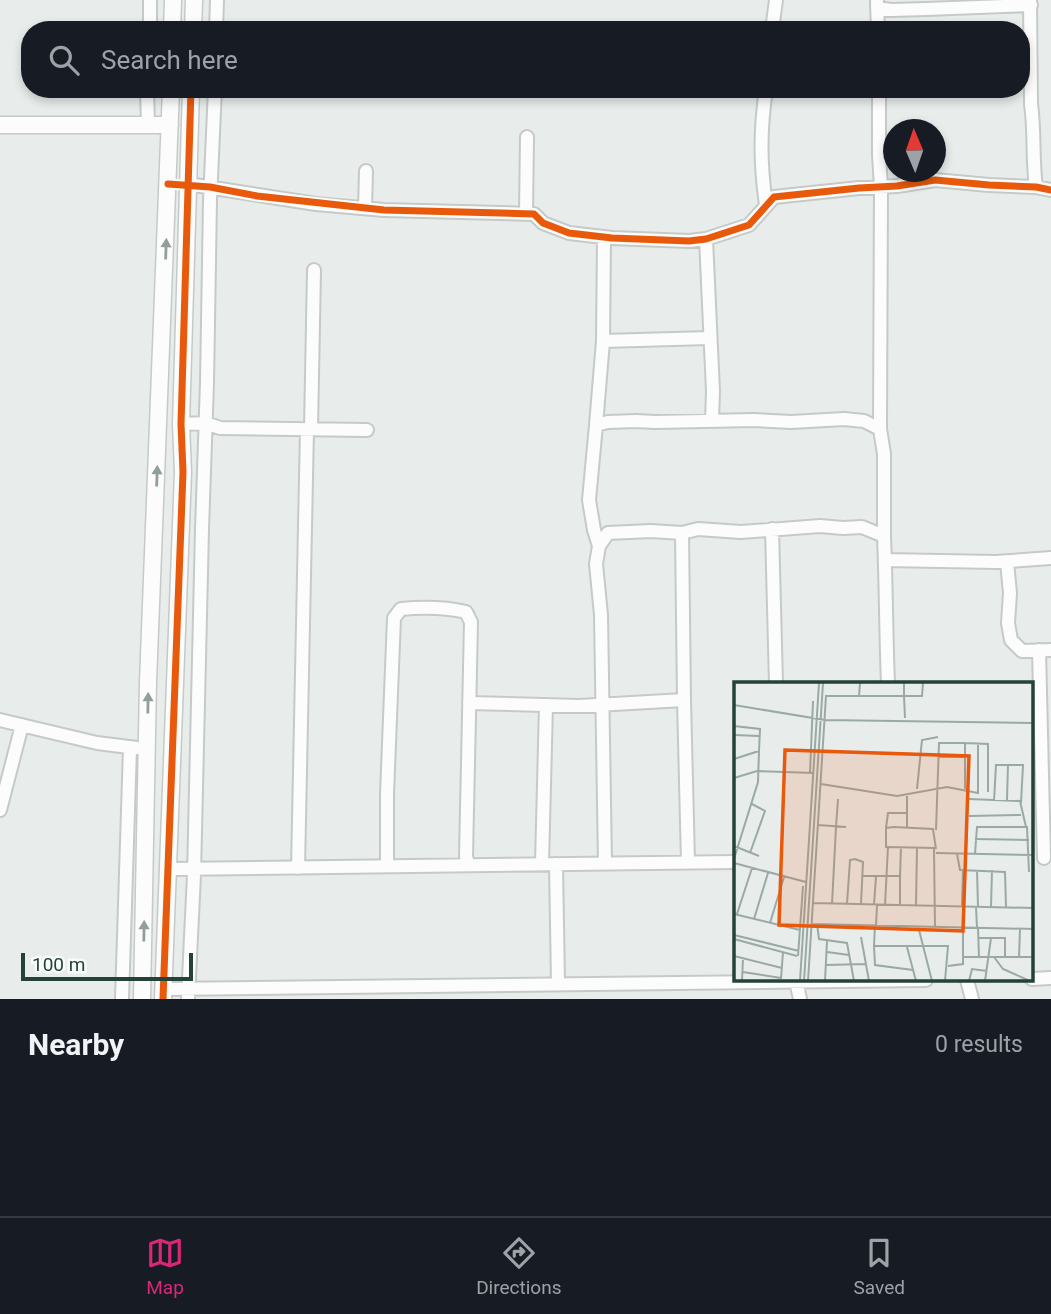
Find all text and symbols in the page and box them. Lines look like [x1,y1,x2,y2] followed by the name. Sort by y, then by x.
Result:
[21,21,1030,98] search box
[45,41,83,79] icon: search
[101,45,238,75] text: Search here
[883,119,946,182] north arrow
[160,237,171,259] one-way arrow
[151,465,162,487] one-way arrow
[734,682,1034,982] inset map
[142,692,154,714] one-way arrow
[138,920,149,942] one-way arrow
[21,950,192,982] scale bar
[32,953,85,976] text: 100 m
[28,1027,124,1062] text: Nearby
[935,1031,1023,1058] text: 0 results
[146,1234,184,1299] tab: Map
[476,1234,561,1299] tab: Directions
[854,1234,905,1299] tab: Saved

